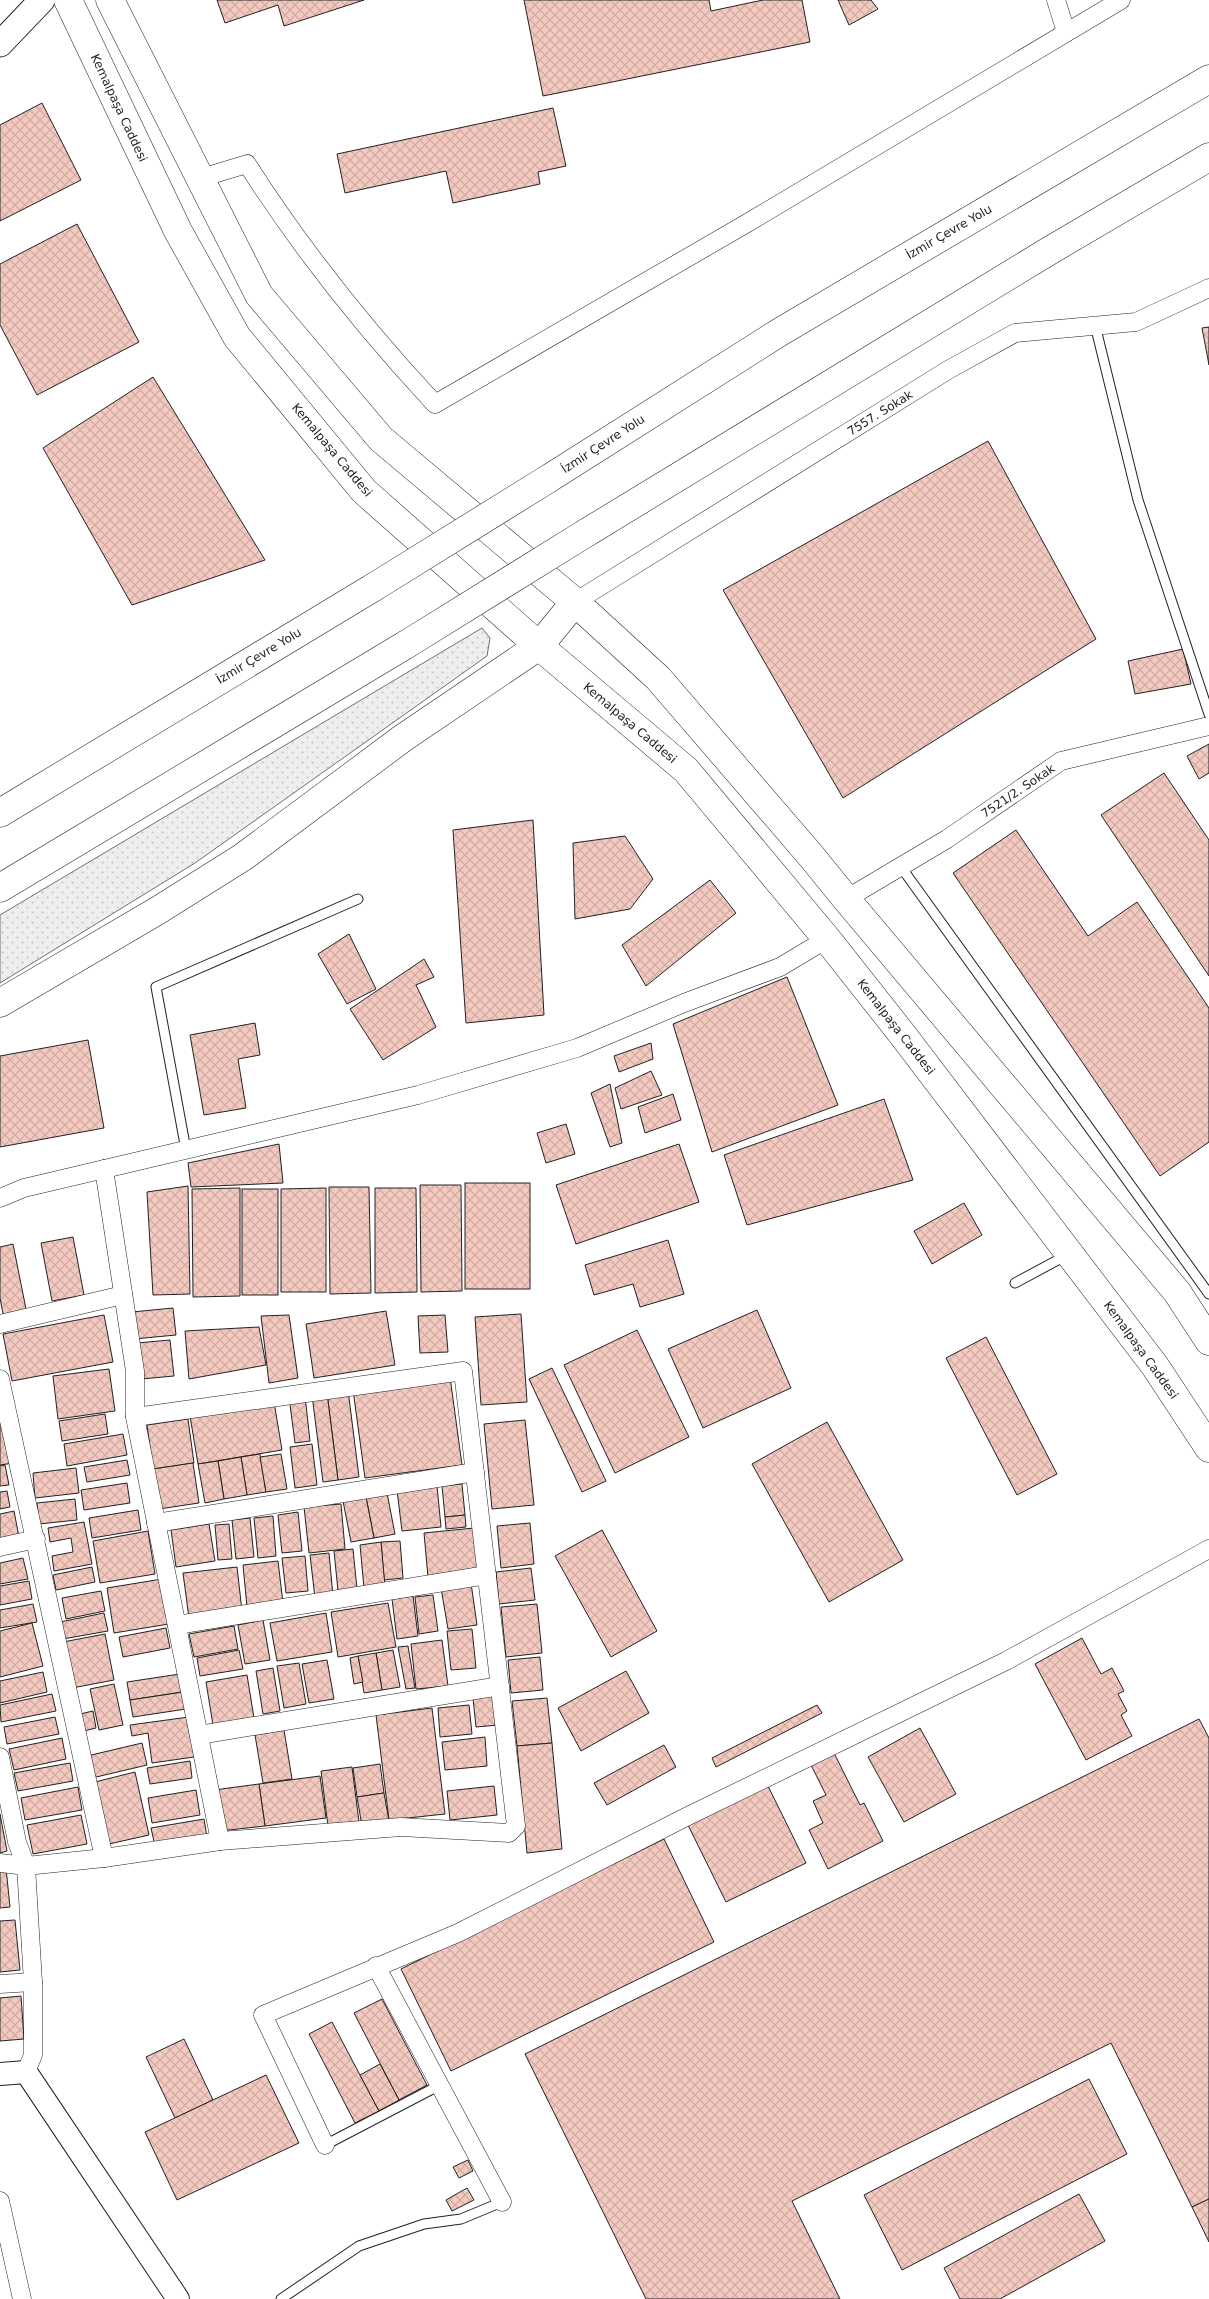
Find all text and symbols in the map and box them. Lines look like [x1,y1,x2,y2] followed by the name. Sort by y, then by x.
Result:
[88,52,150,164] street label: Kemalpaşa Caddesi
[903,201,994,262] street label: İzmir Çevre Yolu
[845,387,915,439] street label: 7557. Sokak
[289,401,375,499] street label: Kemalpaşa Caddesi
[558,411,647,476] street label: İzmir Çevre Yolu
[214,624,304,687] street label: İzmir Çevre Yolu
[581,680,679,766] street label: Kemalpaşa Caddesi
[978,761,1058,821] street label: 7521/2. Sokak
[854,976,938,1078] street label: Kemalpaşa Caddesi
[1101,1298,1181,1402] street label: Kemalpaşa Caddesi

